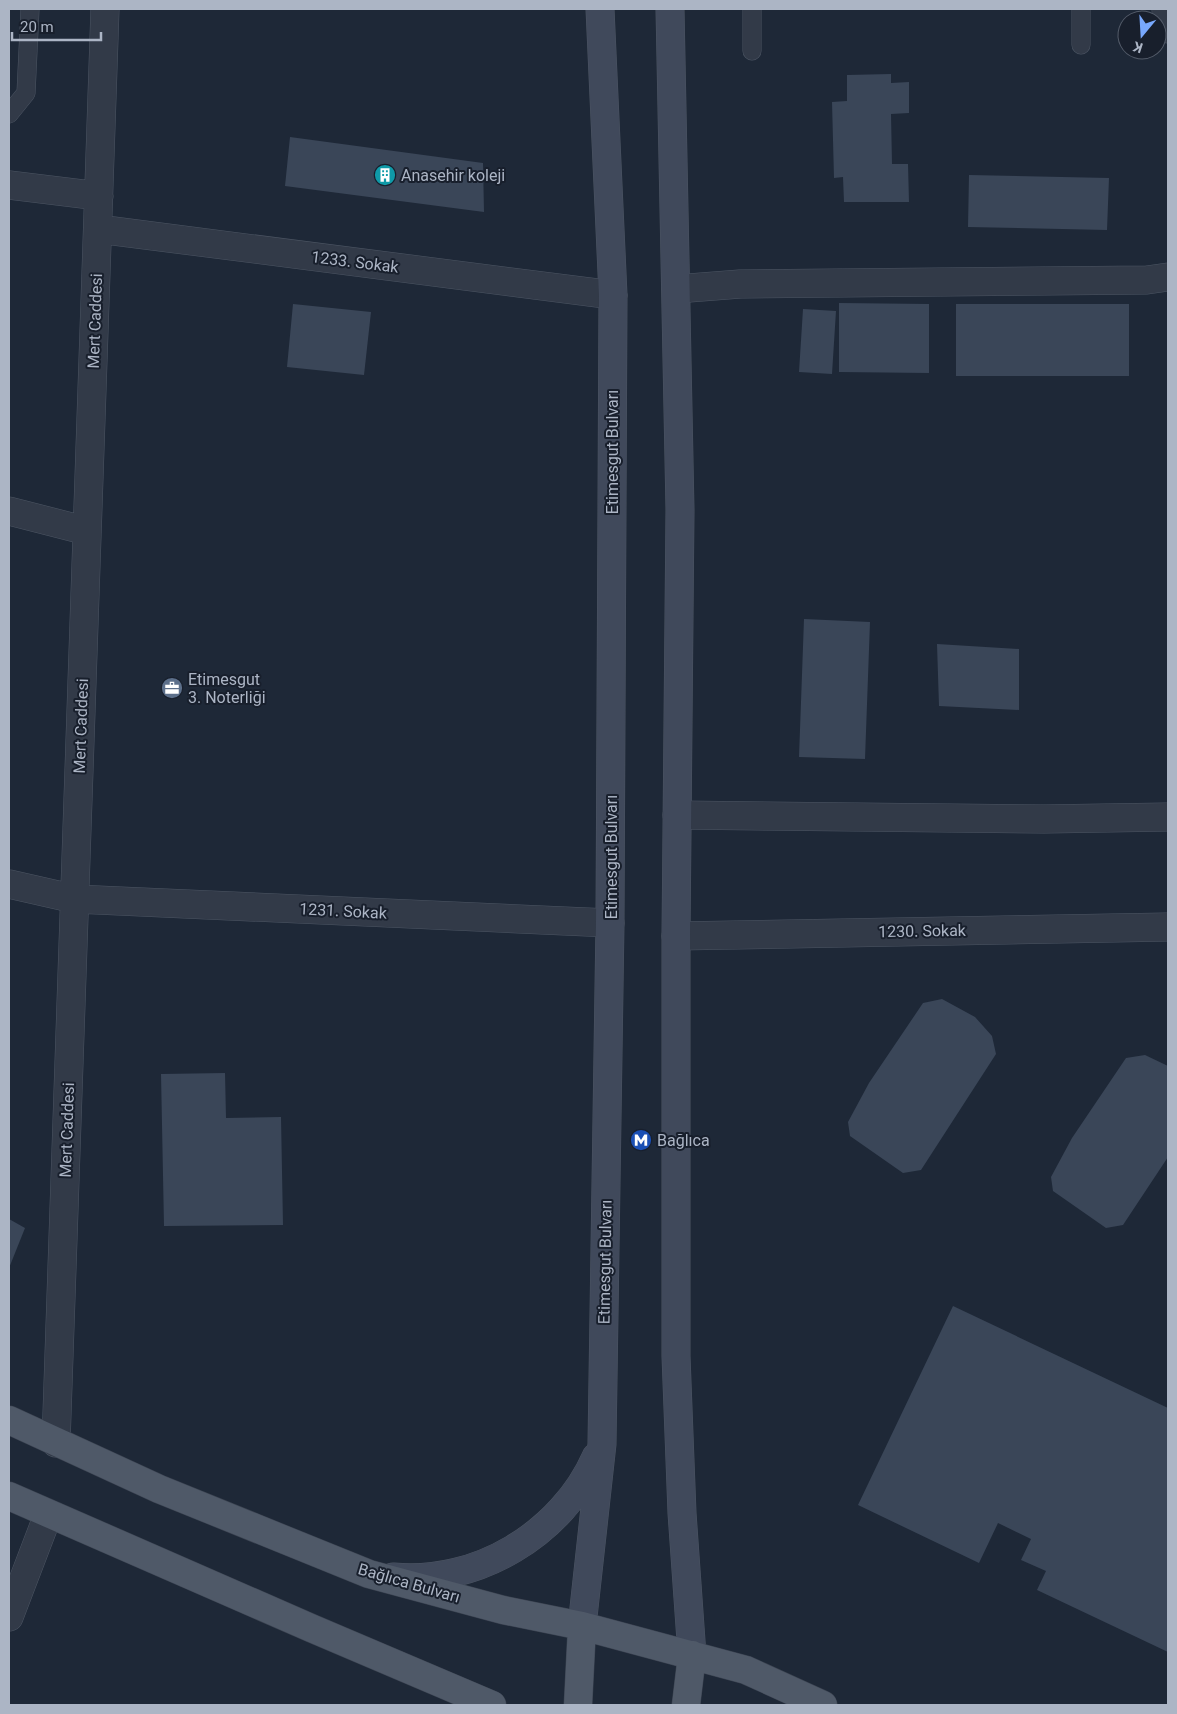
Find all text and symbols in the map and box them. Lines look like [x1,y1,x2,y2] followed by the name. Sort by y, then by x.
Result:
[12,10,101,42] scale bar
[1117,10,1167,60] north arrow
[20,18,54,36] text: 20 m
[1131,38,1145,56] text: K
[373,163,397,187] building icon: Anasehir koleji
[401,166,505,185] place label: Anasehir koleji
[310,247,401,277] street label: 1233. Sokak
[84,273,106,369] street label: Mert Caddesi
[603,390,622,514] street label: Etimesgut Bulvarı
[188,670,266,707] place label: Etimesgut 3. Noterliği
[160,676,184,700] office icon: Etimesgut 3. Noterliği
[70,678,92,774] street label: Mert Caddesi
[602,795,621,919] street label: Etimesgut Bulvarı
[299,899,388,923] street label: 1231. Sokak
[878,921,967,941] street label: 1230. Sokak
[56,1082,78,1178] street label: Mert Caddesi
[629,1128,653,1152] metro station icon: Bağlıca
[657,1131,710,1150] place label: Bağlıca
[594,1200,616,1324] street label: Etimesgut Bulvarı
[356,1559,462,1607] street label: Bağlıca Bulvarı

